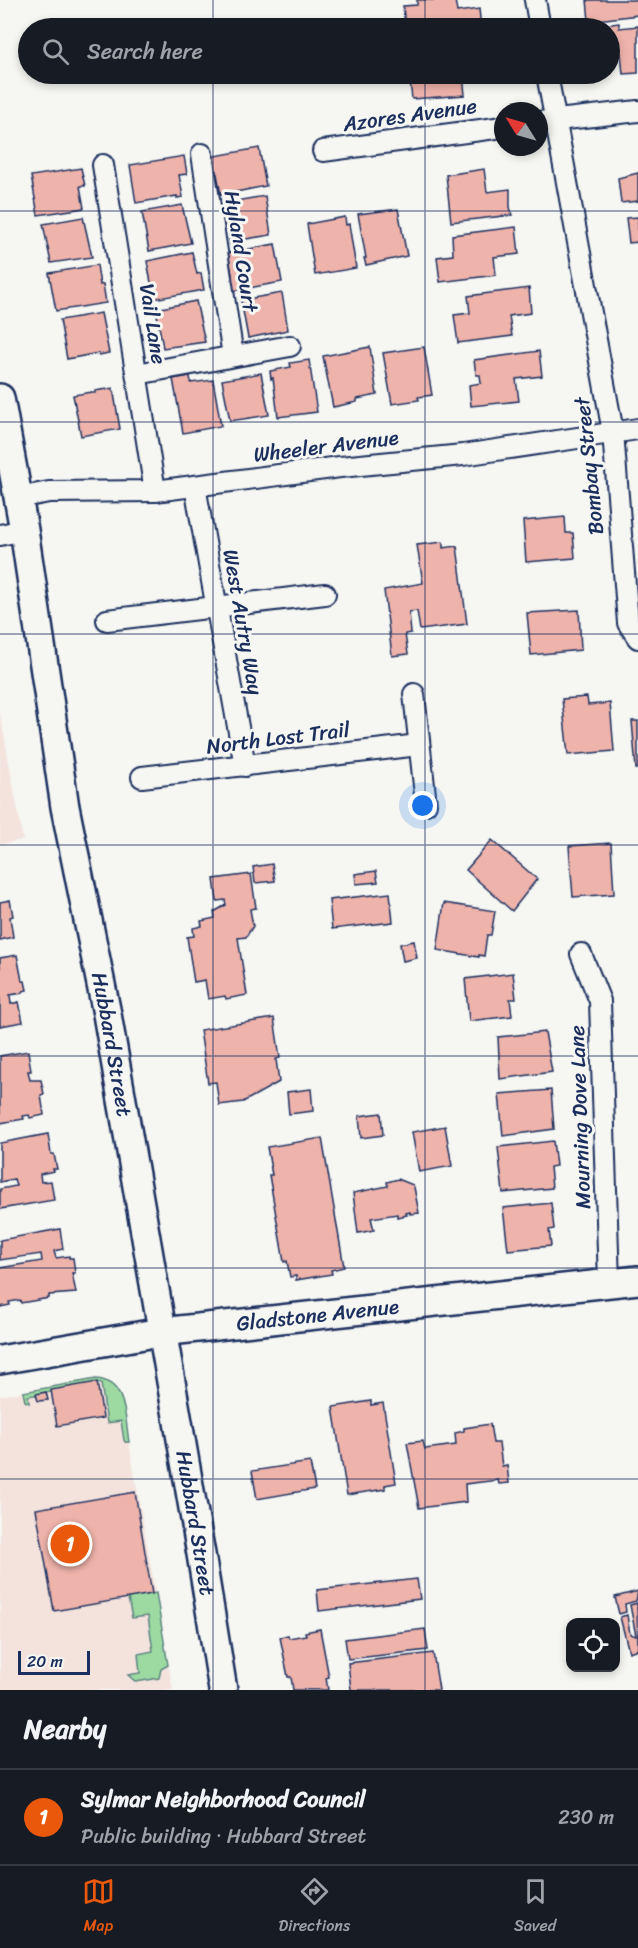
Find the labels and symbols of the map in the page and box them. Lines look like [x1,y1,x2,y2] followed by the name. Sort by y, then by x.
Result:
[340,87,480,143] street label: Azores Avenue
[494,102,548,156] north arrow
[213,188,270,316] street label: Hyland Court
[128,281,178,367] street label: Vail Lane
[563,394,615,537] street label: Bombay Street
[251,418,401,474] street label: Wheeler Avenue
[212,546,275,698] street label: West Autry Way
[204,710,353,766] street label: North Lost Trail
[408,791,437,820] your location
[80,968,144,1120] street label: Hubbard Street
[558,1024,602,1210] street label: Mourning Dove Lane
[234,1287,401,1343] street label: Gladstone Avenue
[164,1448,226,1598] street label: Hubbard Street
[50,1522,90,1566] pin: 1
[18,1648,90,1676] scale bar

